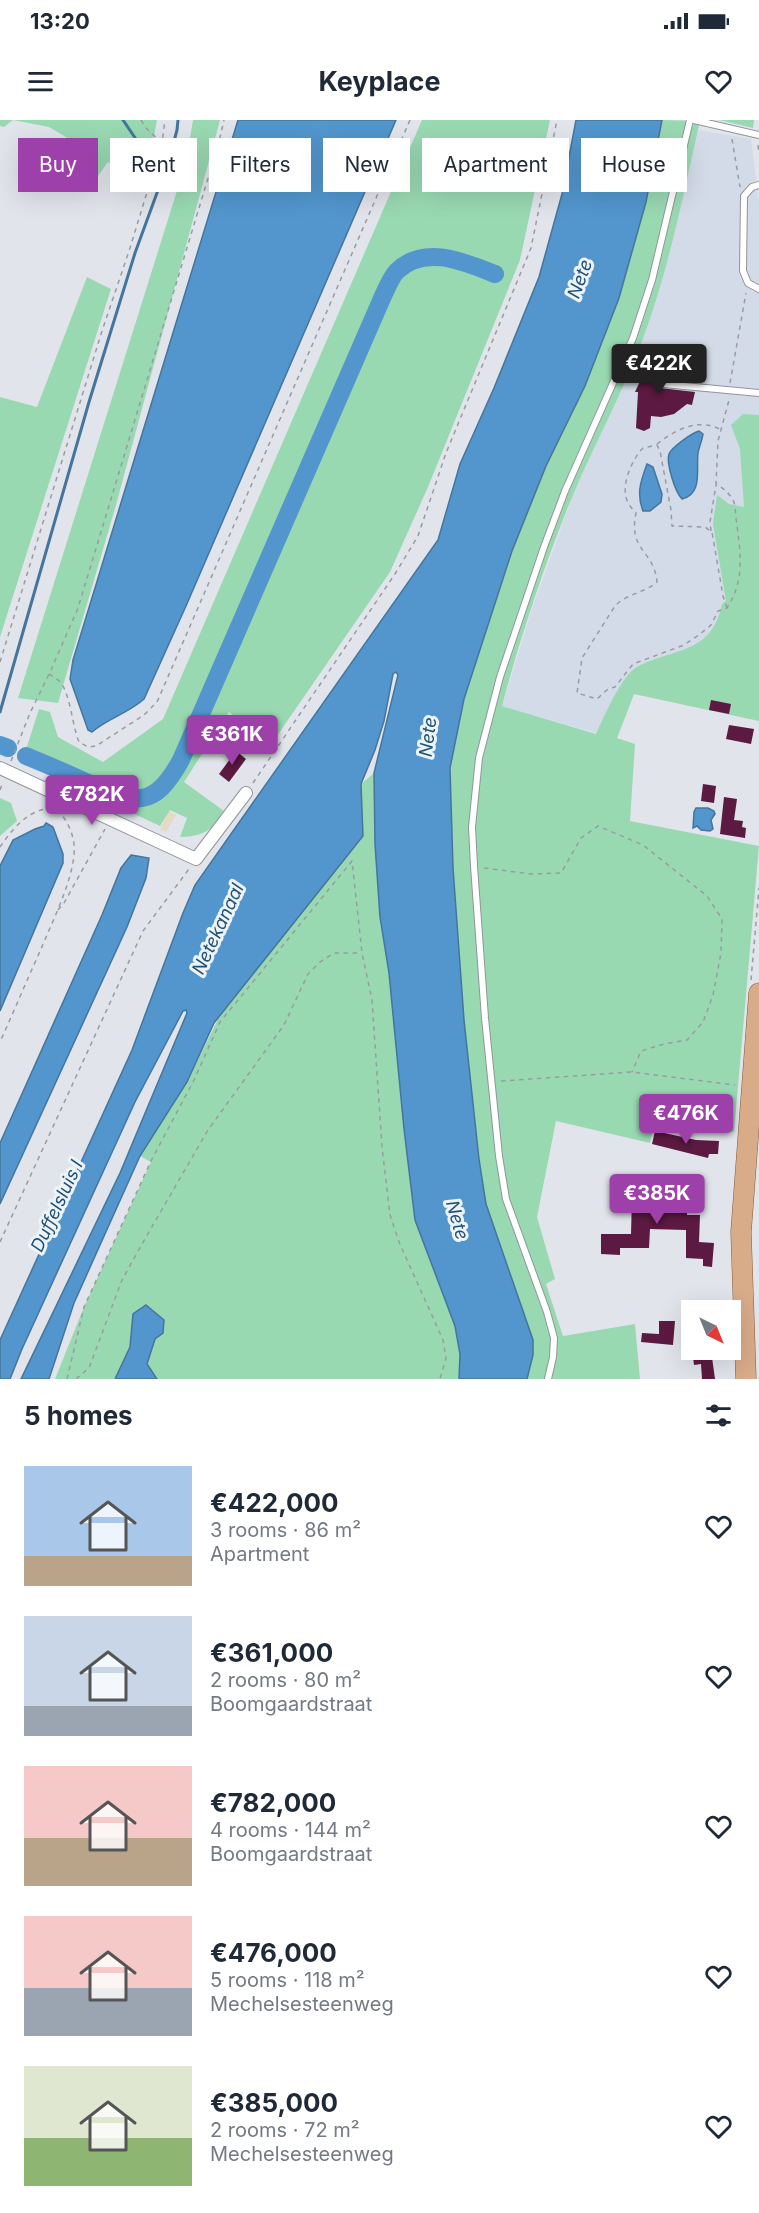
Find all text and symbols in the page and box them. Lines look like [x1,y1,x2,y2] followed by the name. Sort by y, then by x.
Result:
[30,8,90,34] text: 13:20
[24,65,57,98] icon: menu
[318,65,441,98] text: Keyplace
[702,65,735,98] icon: heart
[18,138,98,192] chip: Buy
[110,138,197,192] chip: Rent
[209,138,311,192] chip: Filters
[323,138,410,192] chip: New
[422,138,569,192] chip: Apartment
[581,138,687,192] chip: House
[563,256,596,301] water label: Nete
[617,344,701,395] pin: €422K
[626,351,692,375] text: €422K
[190,715,274,766] pin: €361K
[415,716,440,758] water label: Nete
[201,722,263,746] text: €361K
[50,775,134,826] pin: €782K
[59,782,125,806] text: €782K
[187,880,248,977] water label: Netekanaal
[644,1094,728,1145] pin: €476K
[653,1101,719,1125] text: €476K
[26,1156,87,1255] water label: Duffelsluis I
[615,1174,699,1225] pin: €385K
[624,1181,690,1205] text: €385K
[442,1198,473,1242] water label: Nete
[681,1300,741,1360] north arrow
[681,1300,741,1360] map controls
[702,1399,735,1432] icon: filters
[24,1400,133,1431] text: 5 homes
[210,1487,339,1518] text: €422,000
[72,1490,144,1562] icon: home
[702,1510,735,1543] icon: heart
[210,1518,361,1542] text: 3 rooms · 86 m²
[210,1542,309,1566] text: Apartment
[210,1637,333,1668] text: €361,000
[72,1640,144,1712] icon: home
[702,1660,735,1693] icon: heart
[210,1668,361,1692] text: 2 rooms · 80 m²
[210,1692,372,1716] text: Boomgaardstraat
[210,1787,336,1818] text: €782,000
[72,1790,144,1862] icon: home
[702,1810,735,1843] icon: heart
[210,1818,371,1842] text: 4 rooms · 144 m²
[210,1842,372,1866] text: Boomgaardstraat
[210,1937,337,1968] text: €476,000
[72,1940,144,2012] icon: home
[702,1960,735,1993] icon: heart
[210,1968,365,1992] text: 5 rooms · 118 m²
[210,1992,394,2016] text: Mechelsesteenweg
[210,2087,338,2118] text: €385,000
[72,2090,144,2162] icon: home
[702,2110,735,2143] icon: heart
[210,2118,360,2142] text: 2 rooms · 72 m²
[210,2142,394,2166] text: Mechelsesteenweg

